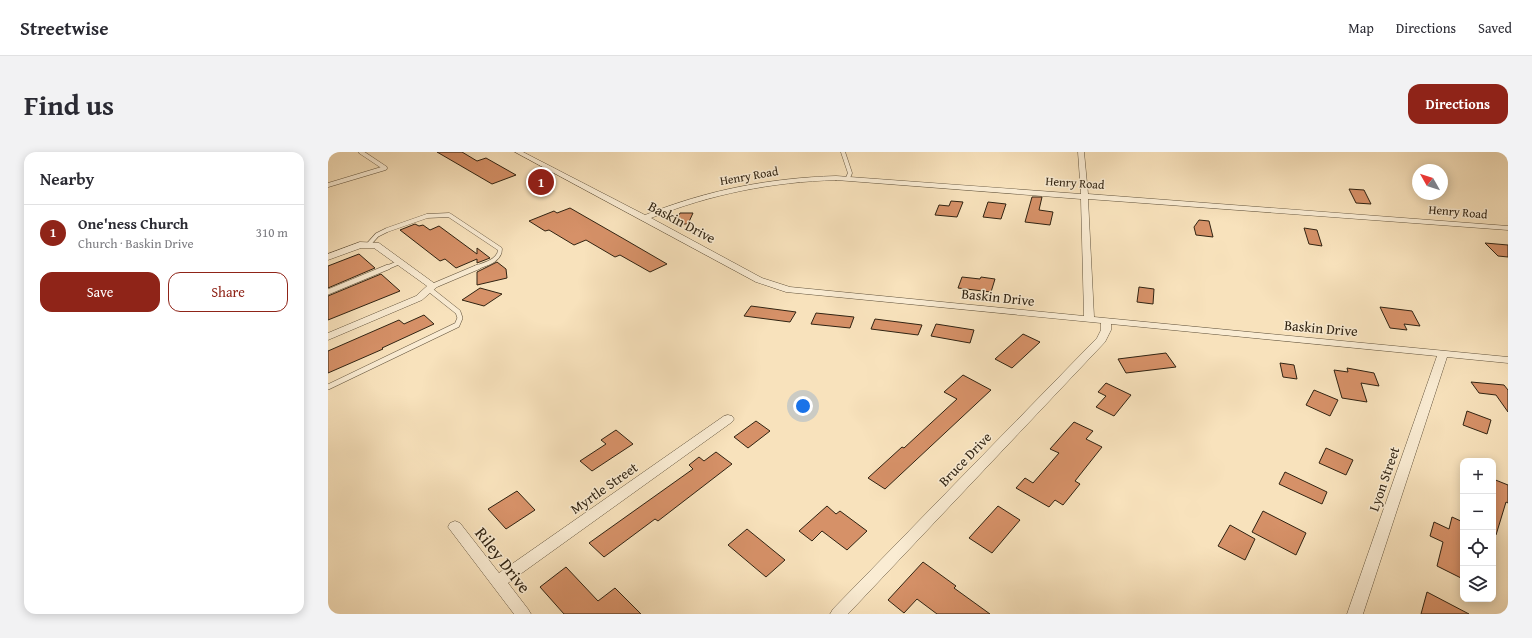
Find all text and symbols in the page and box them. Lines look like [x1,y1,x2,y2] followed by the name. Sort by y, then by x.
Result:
[20,14,109,42] text: Streetwise
[1348,18,1374,38] text: Map
[1396,18,1456,38] text: Directions
[1478,18,1512,38] text: Saved
[24,84,114,125] text: Find us
[1408,84,1508,124] button: Directions
[718,162,780,189] street label: Henry Road
[1412,164,1448,200] north arrow
[40,166,94,191] text: Nearby
[528,167,554,197] pin: 1
[1045,172,1106,193] street label: Henry Road
[645,196,720,248] street label: Baskin Drive
[1428,200,1489,223] street label: Henry Road
[78,213,188,234] text: One'ness Church
[50,223,56,242] text: 1
[256,223,288,242] text: 310 m
[78,234,194,253] text: Church · Baskin Drive
[40,272,160,312] button: Save
[168,272,288,312] button: Share
[960,283,1036,311] street label: Baskin Drive
[1284,315,1359,341] street label: Baskin Drive
[793,396,813,416] your location
[934,427,996,491] street label: Bruce Drive
[1364,444,1404,514] street label: Lyon Street
[566,457,642,519] street label: Myrtle Street
[1460,458,1496,602] map controls
[1460,458,1496,494] button: +
[1460,494,1496,530] button: −
[470,521,537,598] street label: Riley Drive
[1460,530,1496,566] button: locate
[1460,566,1496,602] button: layers

